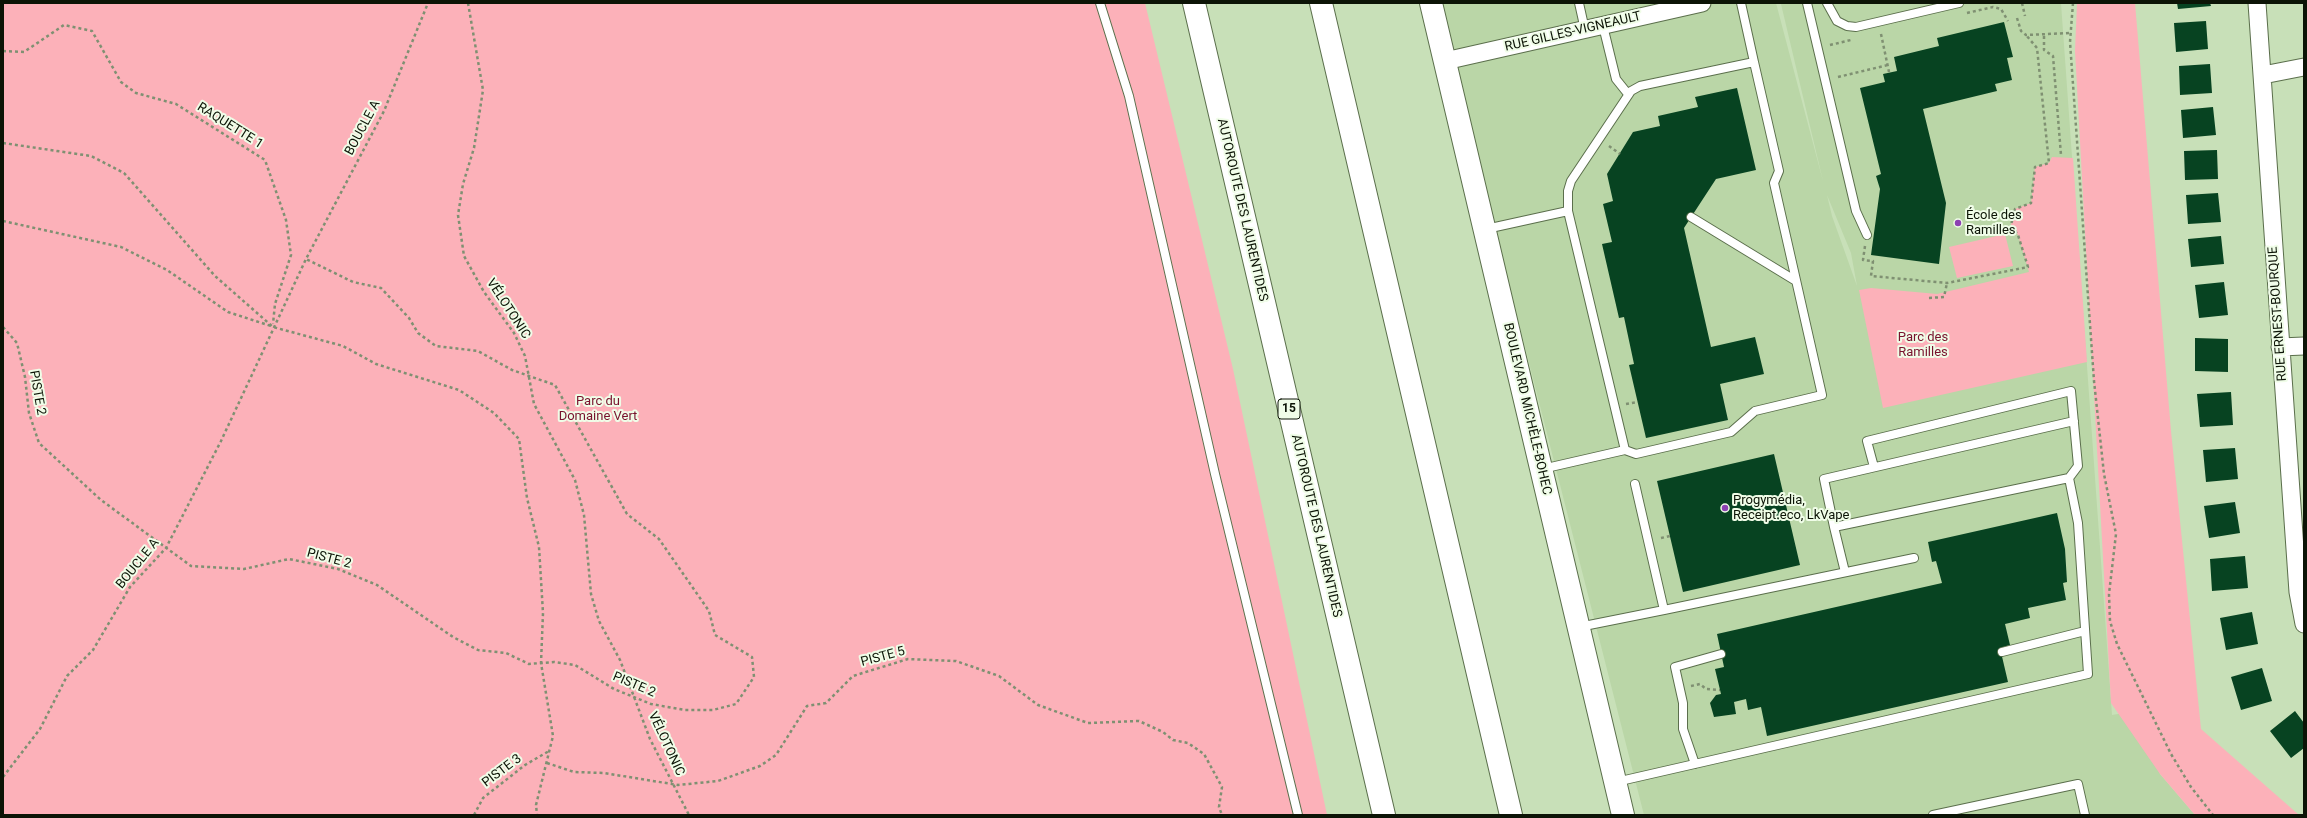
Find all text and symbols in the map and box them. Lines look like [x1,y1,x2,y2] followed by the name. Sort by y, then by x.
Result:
[1503,9,1643,55] street label: RUE GILLES-VIGNEAULT
[342,98,384,158] street label: BOUCLE A
[194,100,266,152] street label: RAQUETTE 1
[1213,117,1271,303] street label: AUTOROUTE DES LAURENTIDES
[1966,208,2022,239] place label: École des Ramilles
[1953,218,1963,228] marker: École des Ramilles
[2266,246,2290,382] street label: RUE ERNEST-BOURQUE
[483,276,533,342] street label: VÉLOTONIC
[1500,321,1554,497] street label: BOULEVARD MICHÈLE-BOHEC
[1898,330,1948,361] park label: Parc des Ramilles
[25,369,49,417] street label: PISTE 2
[559,394,637,425] park label: Parc du Domaine Vert
[1278,399,1300,419] road number: 15
[1287,433,1345,619] street label: AUTOROUTE DES LAURENTIDES
[1733,493,1849,524] place label: Progymédia, Receipt.eco, LkVape
[1720,503,1730,513] marker: Progymédia, Receipt.eco, LkVape
[113,536,163,592] street label: BOUCLE A
[305,546,353,572] street label: PISTE 2
[859,644,907,670] street label: PISTE 5
[610,669,658,701] street label: PISTE 2
[644,710,688,778] street label: VÉLOTONIC
[479,751,525,791] street label: PISTE 3

